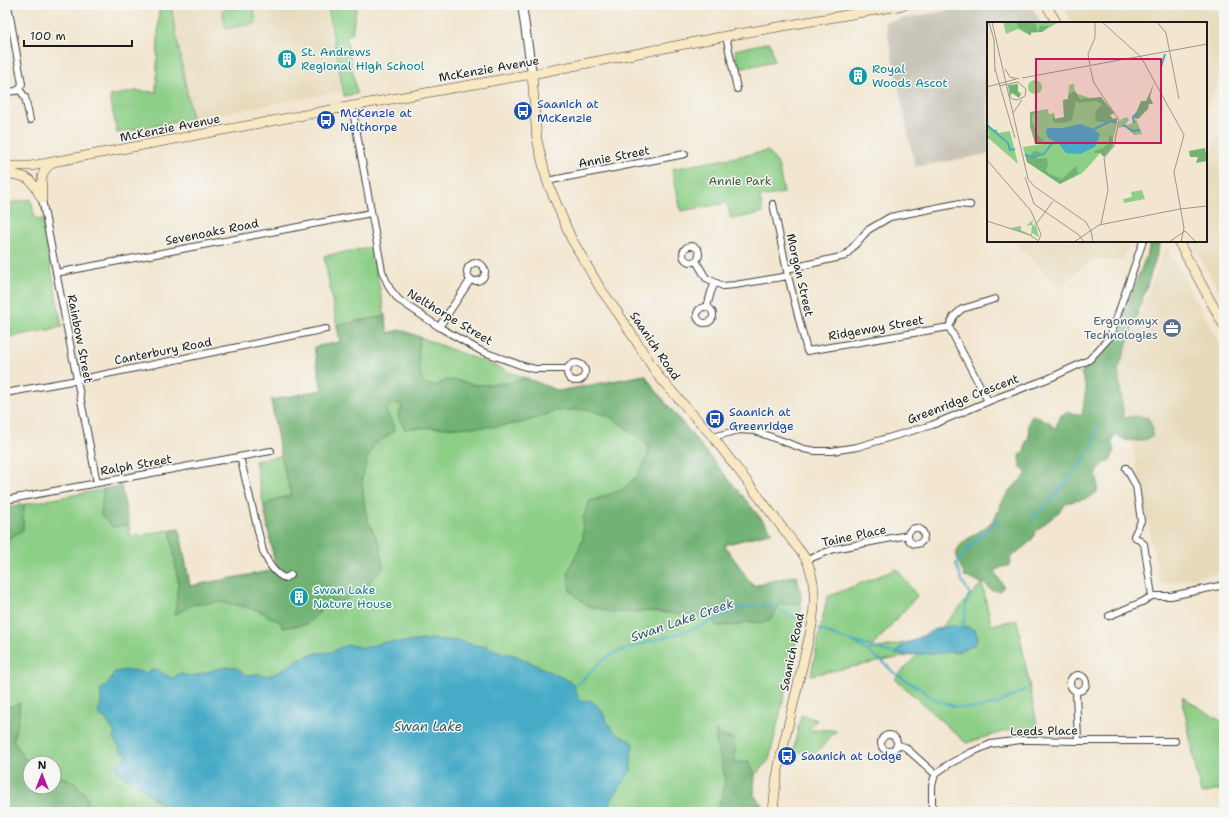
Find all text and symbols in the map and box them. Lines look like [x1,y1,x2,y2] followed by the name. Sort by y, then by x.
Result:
[24,22,132,48] scale bar
[987,22,1207,242] inset map
[30,28,66,44] text: 100 m
[301,44,425,74] place label: St. Andrews Regional High School
[276,48,298,70] building icon: St. Andrews Regional High School
[438,52,541,86] street label: McKenzie Avenue
[872,61,948,91] place label: Royal Woods Ascot
[847,65,869,87] building icon: Royal Woods Ascot
[537,96,599,126] place label: Saanich at McKenzie
[512,100,534,122] bus stop icon: Saanich at McKenzie
[340,105,412,135] place label: McKenzie at Nelthorpe
[315,109,337,131] bus stop icon: McKenzie at Nelthorpe
[119,110,222,146] street label: McKenzie Avenue
[577,142,651,172] street label: Annie Street
[708,173,772,189] park label: Annie Park
[164,215,260,249] street label: Sevenoaks Road
[783,232,817,318] street label: Morgan Street
[404,285,496,349] street label: Nelthorpe Street
[64,293,96,385] street label: Rainbow Street
[626,309,684,384] street label: Saanich Road
[827,312,925,344] street label: Ridgeway Street
[1084,313,1158,343] place label: Ergonomyx Technologies
[1161,317,1183,339] office icon: Ergonomyx Technologies
[113,334,214,368] street label: Canterbury Road
[905,370,1021,428] street label: Greenridge Crescent
[729,404,794,434] place label: Saanich at Greenridge
[704,408,726,430] bus stop icon: Saanich at Greenridge
[99,451,173,479] street label: Ralph Street
[820,521,888,551] street label: Taine Place
[313,582,393,612] place label: Swan Lake Nature House
[288,586,310,608] building icon: Swan Lake Nature House
[628,594,736,646] water label: Swan Lake Creek
[776,611,808,693] street label: Saanich Road
[394,718,462,735] water label: Swan Lake
[1010,722,1078,740] street label: Leeds Place
[776,745,798,767] bus stop icon: Saanich at Lodge
[801,748,902,764] place label: Saanich at Lodge
[22,755,62,795] north arrow
[38,758,47,773] text: N

